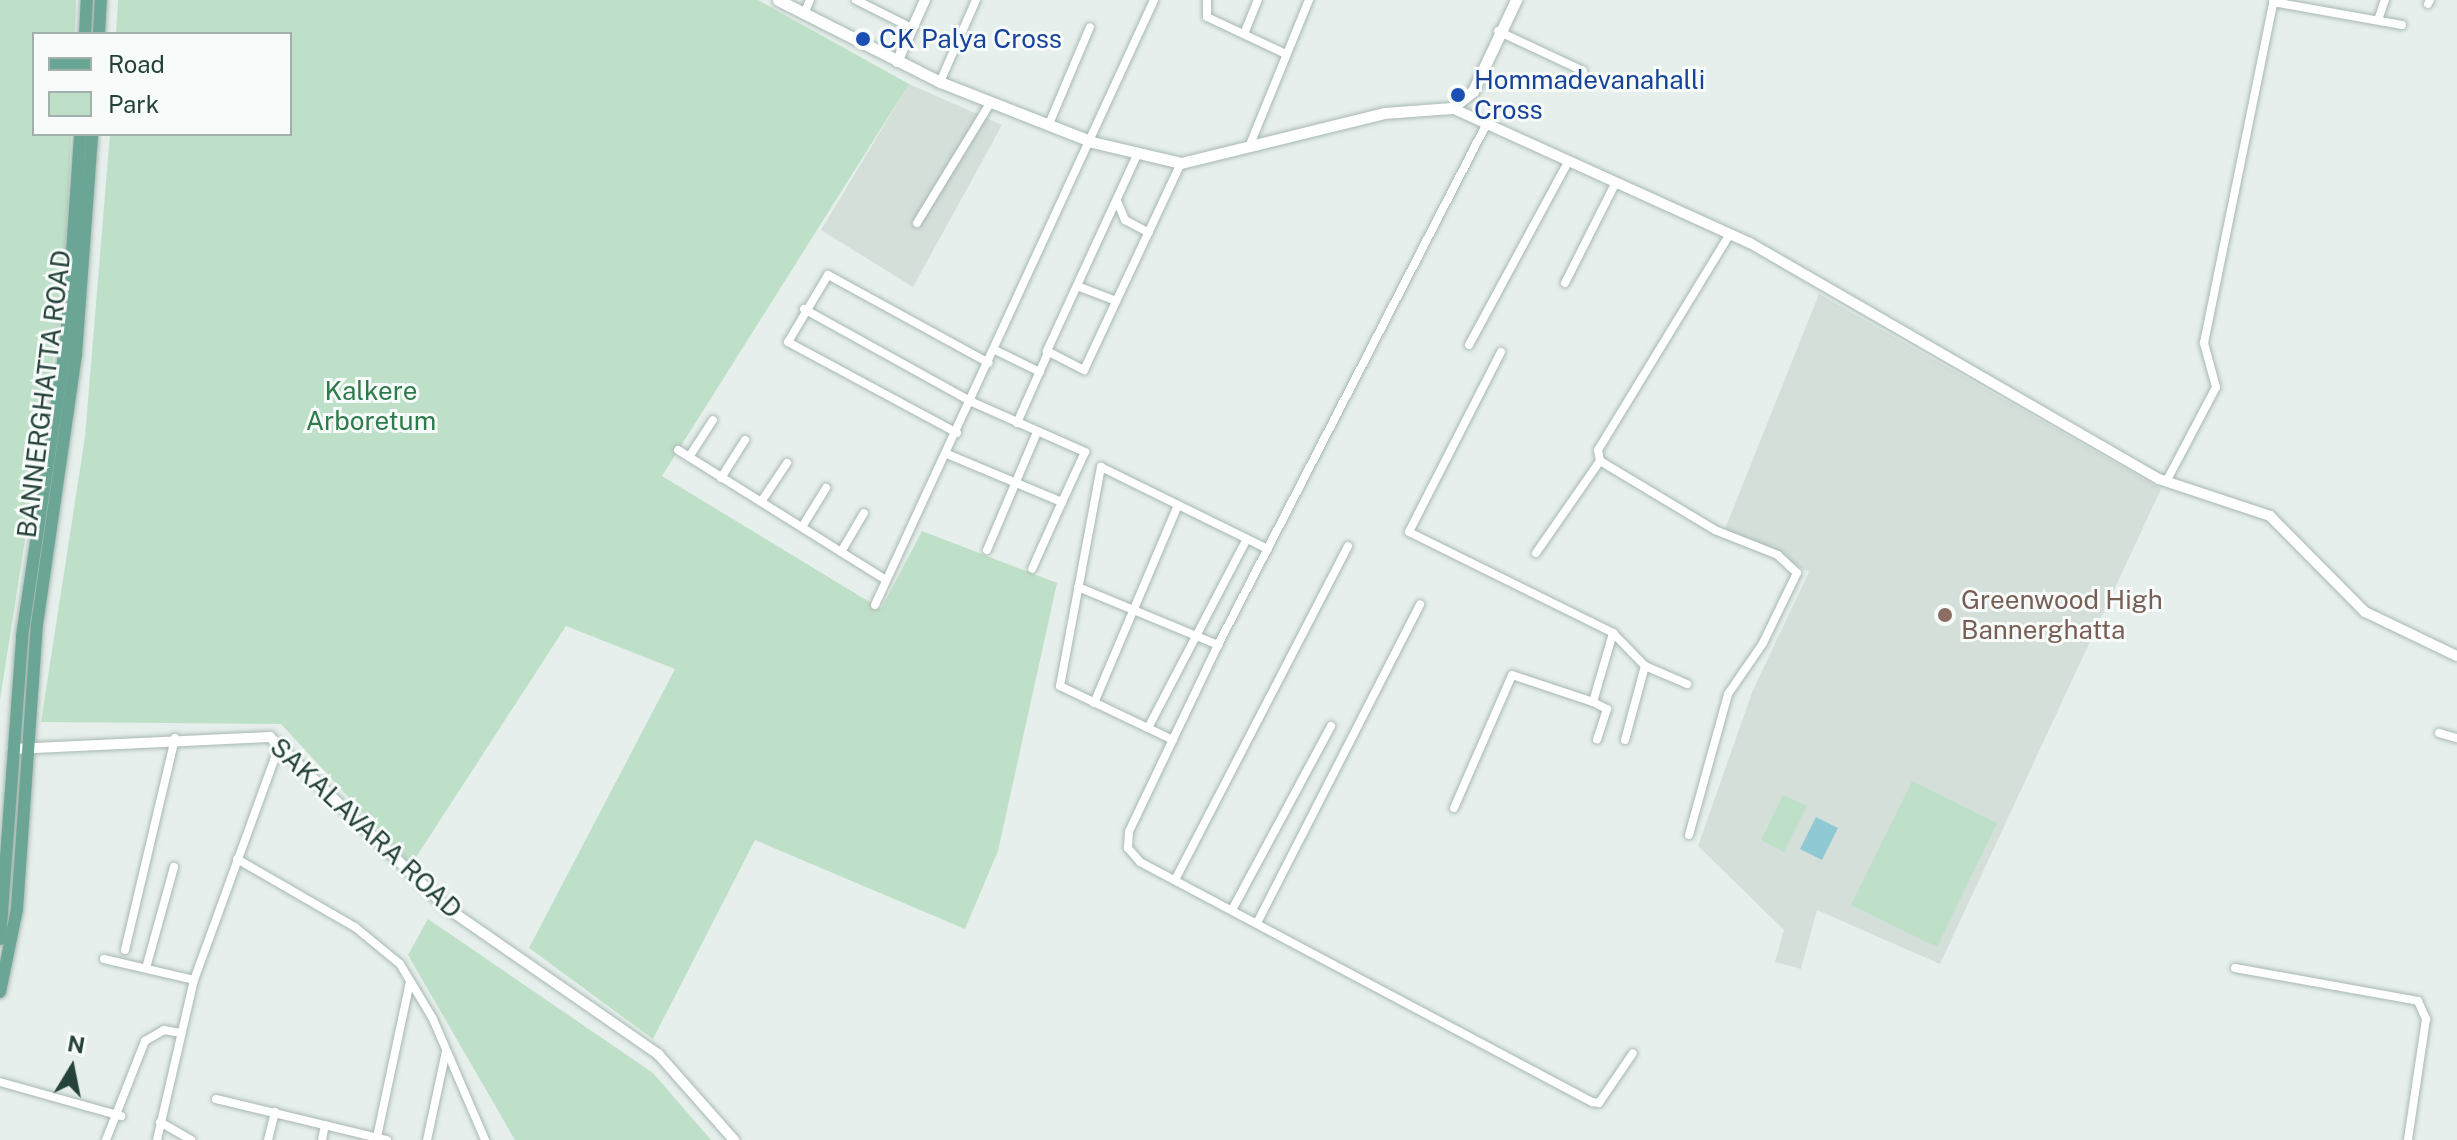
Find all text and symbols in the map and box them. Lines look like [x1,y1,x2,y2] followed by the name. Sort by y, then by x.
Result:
[879,23,1062,55] place label: CK Palya Cross
[854,30,872,48] marker: CK Palya Cross
[32,32,292,136] legend
[108,50,165,78] text: Road
[1474,64,1705,126] place label: Hommadevanahalli Cross
[1449,86,1467,104] marker: Hommadevanahalli Cross
[108,90,159,118] text: Park
[11,248,77,540] street label: BANNERGHATTA ROAD
[306,375,436,436] park label: Kalkere Arboretum
[1961,584,2163,646] place label: Greenwood High Bannerghatta
[1936,606,1954,624] marker: Greenwood High Bannerghatta
[264,731,468,925] street label: SAKALAVARA ROAD
[32,1028,112,1108] north arrow
[65,1030,87,1059] text: N

